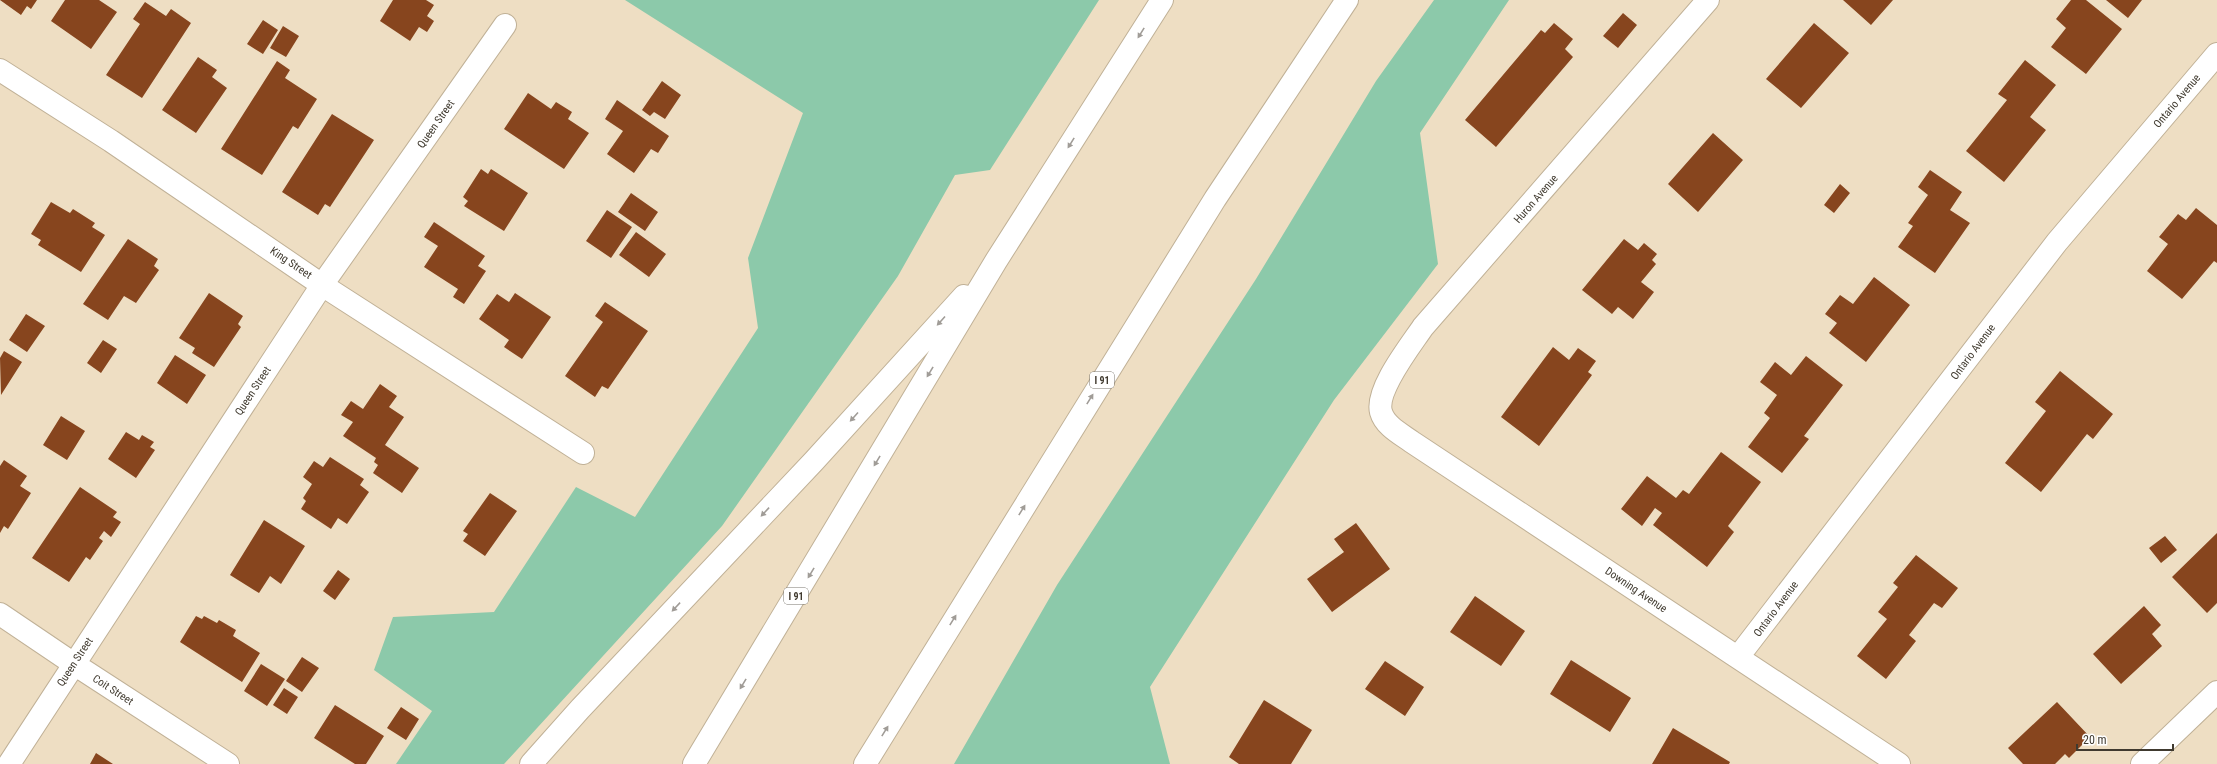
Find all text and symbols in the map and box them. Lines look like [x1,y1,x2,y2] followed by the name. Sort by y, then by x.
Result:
[1137,28,1145,38] one-way arrow
[2151,72,2203,130] street label: Ontario Avenue
[415,97,457,151] street label: Queen Street
[1068,137,1075,148] one-way arrow
[1511,172,1561,226] street label: Huron Avenue
[268,244,314,282] street label: King Street
[937,316,946,326] one-way arrow
[1948,322,1998,382] street label: Ontario Avenue
[232,364,274,418] street label: Queen Street
[926,366,933,378] one-way arrow
[1090,372,1114,388] road number: I 91
[1087,393,1094,405] one-way arrow
[849,412,858,422] one-way arrow
[873,456,881,466] one-way arrow
[1018,505,1026,515] one-way arrow
[761,507,770,517] one-way arrow
[1603,565,1669,615] street label: Downing Avenue
[807,567,814,579] one-way arrow
[1751,579,1801,639] street label: Ontario Avenue
[784,588,808,604] road number: I 91
[671,602,681,612] one-way arrow
[950,614,957,626] one-way arrow
[54,635,96,689] street label: Queen Street
[90,672,136,708] street label: Coit Street
[739,679,747,689] one-way arrow
[882,725,889,737] one-way arrow
[2077,726,2173,752] scale bar
[2083,733,2107,747] text: 20 m

